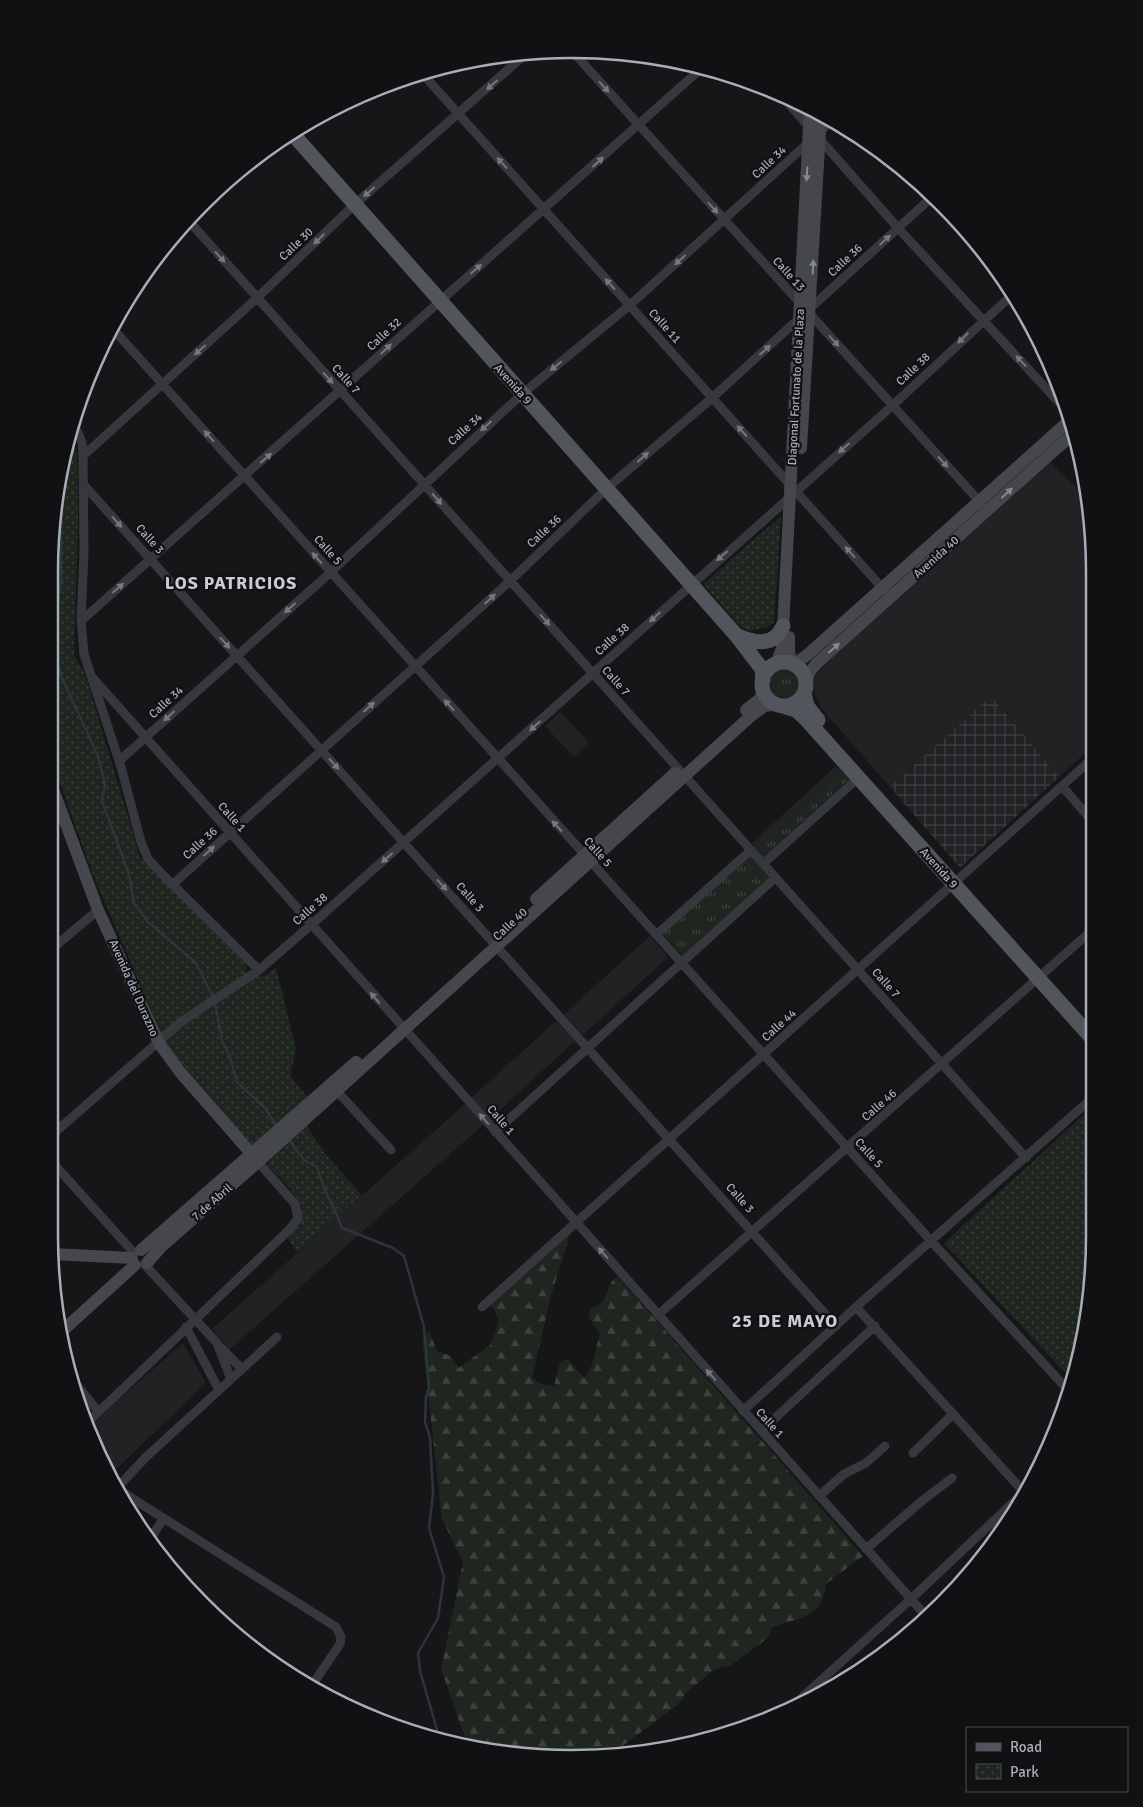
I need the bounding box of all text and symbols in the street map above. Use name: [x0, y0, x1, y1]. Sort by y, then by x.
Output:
one-way arrow: [486, 79, 498, 91]
one-way arrow: [598, 81, 610, 93]
street label: Calle 34: [749, 142, 790, 182]
one-way arrow: [591, 156, 603, 168]
one-way arrow: [496, 157, 508, 169]
one-way arrow: [803, 166, 811, 182]
one-way arrow: [364, 186, 376, 198]
one-way arrow: [707, 201, 719, 213]
street label: Calle 30: [276, 224, 317, 264]
one-way arrow: [313, 233, 325, 245]
one-way arrow: [879, 234, 891, 246]
street label: Calle 36: [825, 241, 866, 280]
one-way arrow: [214, 250, 226, 262]
street label: Calle 13: [769, 254, 808, 295]
one-way arrow: [674, 255, 687, 266]
one-way arrow: [809, 258, 817, 274]
one-way arrow: [469, 263, 481, 275]
one-way arrow: [604, 278, 616, 290]
street label: Calle 11: [645, 306, 684, 347]
street label: Diagonal Fortunato de la Plaza: [785, 308, 808, 466]
street label: Calle 32: [364, 315, 405, 354]
one-way arrow: [958, 332, 970, 344]
one-way arrow: [828, 335, 840, 347]
one-way arrow: [380, 343, 392, 355]
one-way arrow: [195, 344, 207, 356]
one-way arrow: [759, 344, 771, 356]
street label: Calle 38: [893, 349, 934, 389]
one-way arrow: [1015, 356, 1027, 368]
one-way arrow: [550, 360, 563, 371]
street label: Calle 7: [328, 361, 363, 397]
street label: Avenida 9: [490, 361, 535, 408]
one-way arrow: [322, 371, 334, 383]
street label: Calle 34: [445, 410, 486, 449]
one-way arrow: [480, 421, 493, 432]
one-way arrow: [736, 426, 748, 438]
one-way arrow: [203, 431, 215, 443]
one-way arrow: [838, 443, 851, 454]
one-way arrow: [637, 451, 649, 463]
one-way arrow: [259, 452, 272, 463]
one-way arrow: [937, 455, 949, 467]
one-way arrow: [1001, 487, 1013, 499]
one-way arrow: [431, 492, 443, 504]
street label: Calle 36: [524, 512, 565, 551]
one-way arrow: [111, 515, 123, 527]
street label: Calle 3: [132, 521, 167, 557]
street label: Calle 5: [310, 532, 345, 568]
street label: Avenida 40: [910, 533, 962, 582]
one-way arrow: [844, 547, 856, 559]
one-way arrow: [717, 550, 729, 562]
one-way arrow: [311, 552, 323, 564]
district label: LOS PATRICIOS: [165, 572, 297, 594]
one-way arrow: [111, 583, 124, 594]
one-way arrow: [483, 593, 496, 604]
one-way arrow: [285, 602, 297, 614]
one-way arrow: [648, 611, 661, 622]
one-way arrow: [539, 614, 551, 626]
street label: Calle 38: [592, 620, 633, 659]
one-way arrow: [219, 636, 231, 648]
one-way arrow: [827, 642, 839, 654]
street label: Calle 7: [598, 663, 633, 699]
street label: Calle 34: [146, 683, 187, 722]
one-way arrow: [443, 699, 455, 711]
one-way arrow: [362, 702, 375, 713]
one-way arrow: [163, 710, 175, 722]
one-way arrow: [529, 720, 541, 732]
one-way arrow: [328, 757, 340, 769]
street label: Calle 1: [214, 799, 249, 835]
one-way arrow: [552, 819, 563, 832]
street label: Calle 36: [180, 824, 221, 863]
street label: Calle 5: [580, 834, 615, 870]
street label: Avenida 9: [916, 845, 961, 892]
one-way arrow: [203, 846, 216, 857]
one-way arrow: [381, 852, 394, 863]
one-way arrow: [436, 878, 448, 890]
street label: Calle 3: [452, 879, 487, 915]
street label: Calle 38: [290, 890, 331, 929]
street label: Calle 40: [490, 905, 531, 944]
street label: Avenida del Durazno: [105, 937, 162, 1039]
street label: Calle 7: [868, 965, 903, 1001]
one-way arrow: [370, 991, 381, 1004]
street label: Calle 44: [759, 1006, 800, 1045]
street label: Calle 46: [859, 1086, 900, 1125]
street label: Calle 1: [483, 1102, 518, 1139]
one-way arrow: [478, 1113, 490, 1125]
street label: Calle 5: [851, 1135, 886, 1171]
street label: 7 de Abril: [189, 1180, 236, 1224]
street label: Calle 3: [722, 1180, 757, 1216]
one-way arrow: [597, 1248, 609, 1260]
district label: 25 DE MAYO: [732, 1310, 838, 1332]
one-way arrow: [706, 1369, 717, 1381]
street label: Calle 1: [752, 1405, 787, 1441]
legend: [966, 1727, 1128, 1792]
text: Road: [1010, 1738, 1042, 1756]
text: Park: [1010, 1763, 1039, 1781]

